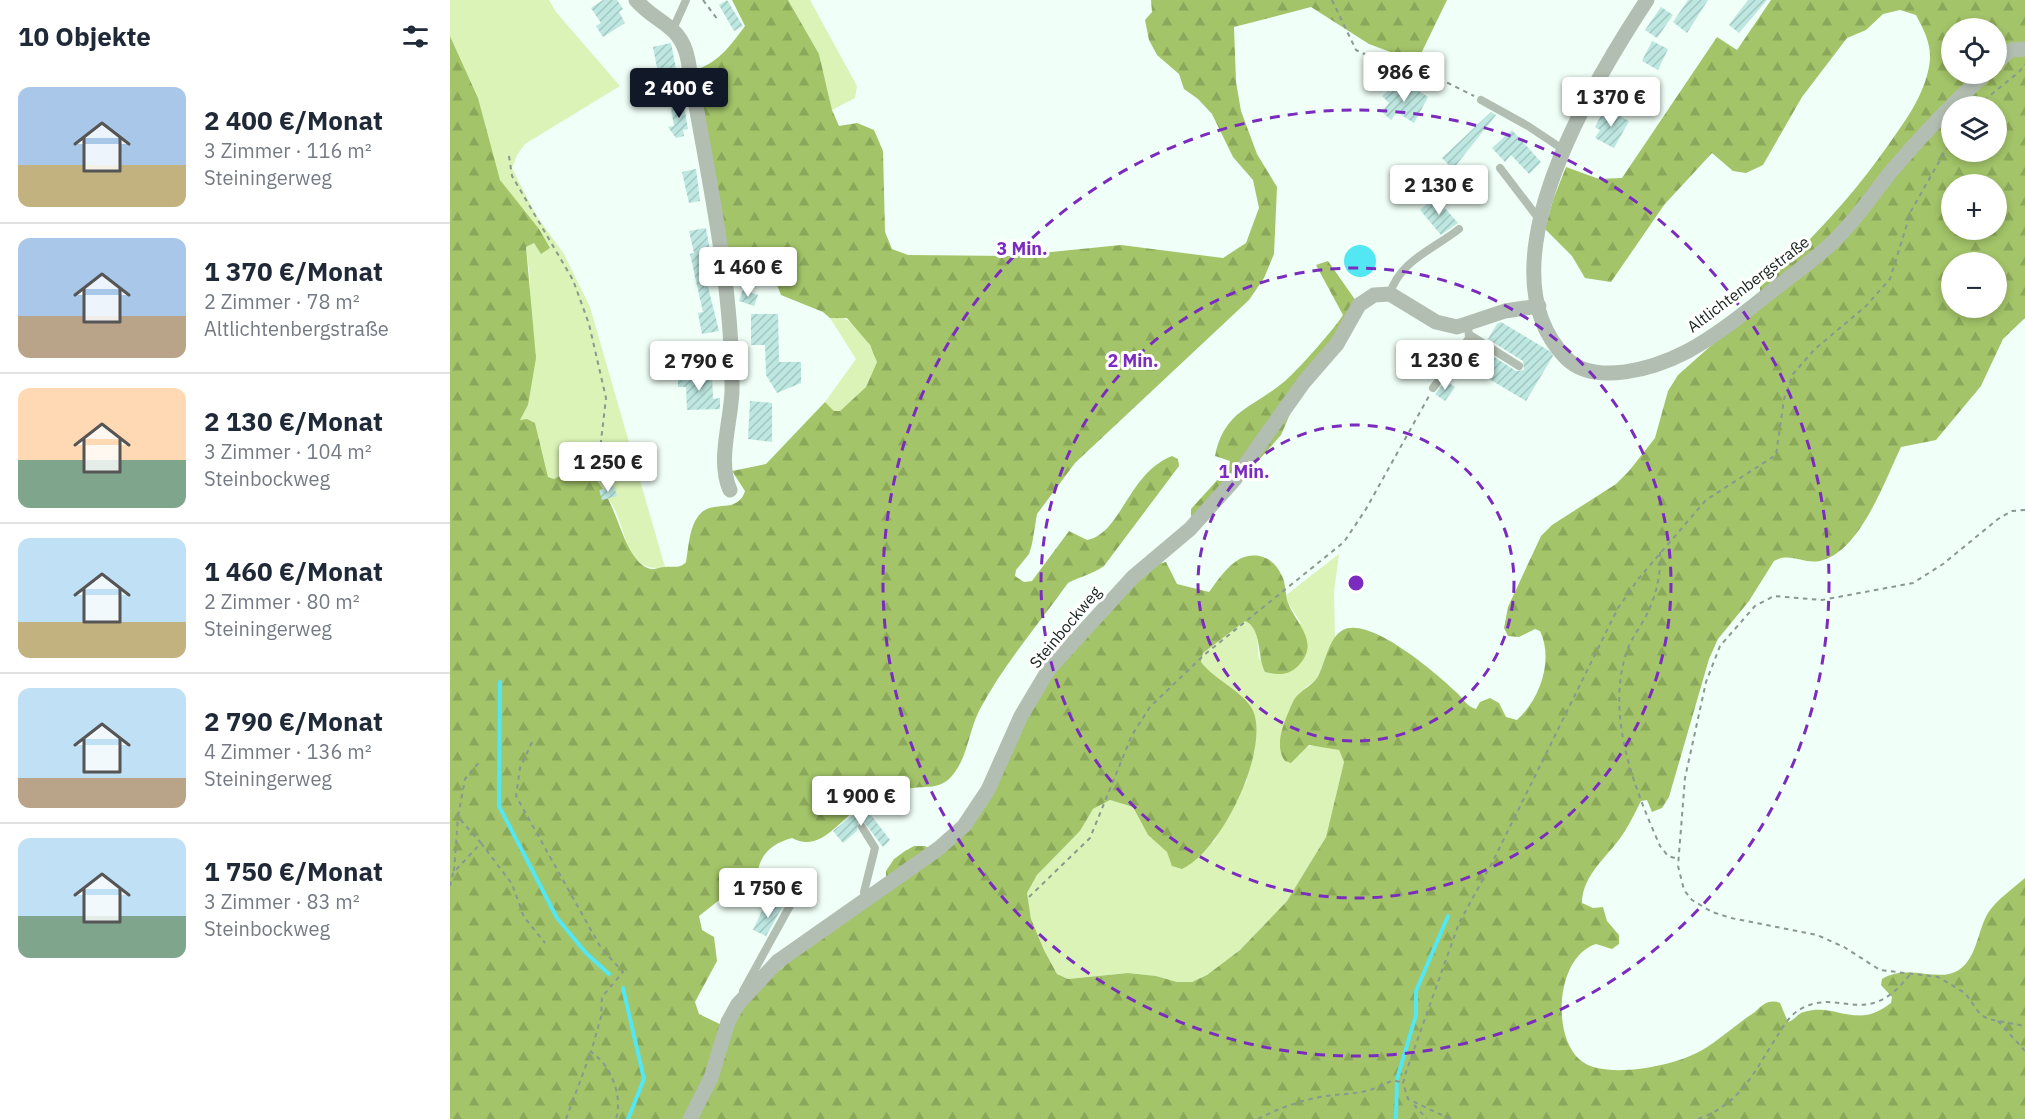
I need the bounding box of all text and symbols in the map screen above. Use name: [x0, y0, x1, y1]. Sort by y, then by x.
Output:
map controls: [1941, 18, 2007, 318]
button: locate: [1941, 18, 2007, 84]
text: 10 Objekte: [18, 19, 151, 53]
icon: filters: [399, 20, 432, 53]
pin: 986 €: [1362, 52, 1446, 103]
text: 986 €: [1377, 58, 1431, 85]
pin: 2 400 €: [624, 68, 734, 119]
text: 2 400 €: [644, 74, 714, 101]
pin: 1 370 €: [1556, 77, 1666, 128]
text: 1 370 €: [1576, 83, 1646, 110]
button: layers: [1941, 96, 2007, 162]
text: 2 400 €/Monat: [204, 103, 383, 137]
icon: home: [66, 111, 138, 183]
text: 3 Zimmer · 116 m²: [204, 137, 372, 164]
text: Steiningerweg: [204, 164, 332, 191]
pin: 2 130 €: [1384, 165, 1494, 216]
text: 2 130 €: [1404, 171, 1474, 198]
button: +: [1941, 174, 2007, 240]
street label: Altlichtenbergstraße: [1683, 231, 1813, 336]
text: 3 Min.: [996, 237, 1048, 260]
pin: 1 460 €: [693, 247, 803, 298]
button: −: [1941, 252, 2007, 318]
text: 1 460 €: [713, 253, 783, 280]
text: 1 370 €/Monat: [204, 254, 383, 288]
icon: home: [66, 262, 138, 334]
text: 2 Zimmer · 78 m²: [204, 288, 360, 315]
text: Altlichtenbergstraße: [204, 315, 389, 342]
pin: 1 230 €: [1390, 340, 1500, 391]
pin: 2 790 €: [644, 341, 754, 392]
text: 1 230 €: [1410, 346, 1480, 373]
text: 2 790 €: [664, 347, 734, 374]
text: 2 Min.: [1107, 349, 1159, 372]
text: 2 130 €/Monat: [204, 404, 383, 438]
icon: home: [66, 412, 138, 484]
text: 3 Zimmer · 104 m²: [204, 438, 372, 465]
pin: 1 250 €: [553, 442, 663, 493]
text: 1 250 €: [573, 448, 643, 475]
text: 1 Min.: [1218, 460, 1270, 483]
text: Steinbockweg: [204, 465, 330, 492]
text: 1 460 €/Monat: [204, 554, 383, 588]
icon: home: [66, 562, 138, 634]
centre of rings: [1346, 573, 1366, 593]
street label: Steinbockweg: [1025, 582, 1105, 672]
text: 2 Zimmer · 80 m²: [204, 588, 360, 615]
text: Steiningerweg: [204, 615, 332, 642]
text: 2 790 €/Monat: [204, 704, 383, 738]
icon: home: [66, 712, 138, 784]
text: 4 Zimmer · 136 m²: [204, 738, 372, 765]
text: Steiningerweg: [204, 765, 332, 792]
pin: 1 900 €: [806, 776, 916, 827]
text: 1 900 €: [826, 782, 896, 809]
text: 1 750 €/Monat: [204, 854, 383, 888]
icon: home: [66, 862, 138, 934]
pin: 1 750 €: [713, 868, 823, 919]
text: 1 750 €: [733, 874, 803, 901]
text: 3 Zimmer · 83 m²: [204, 888, 360, 915]
text: Steinbockweg: [204, 915, 330, 942]

